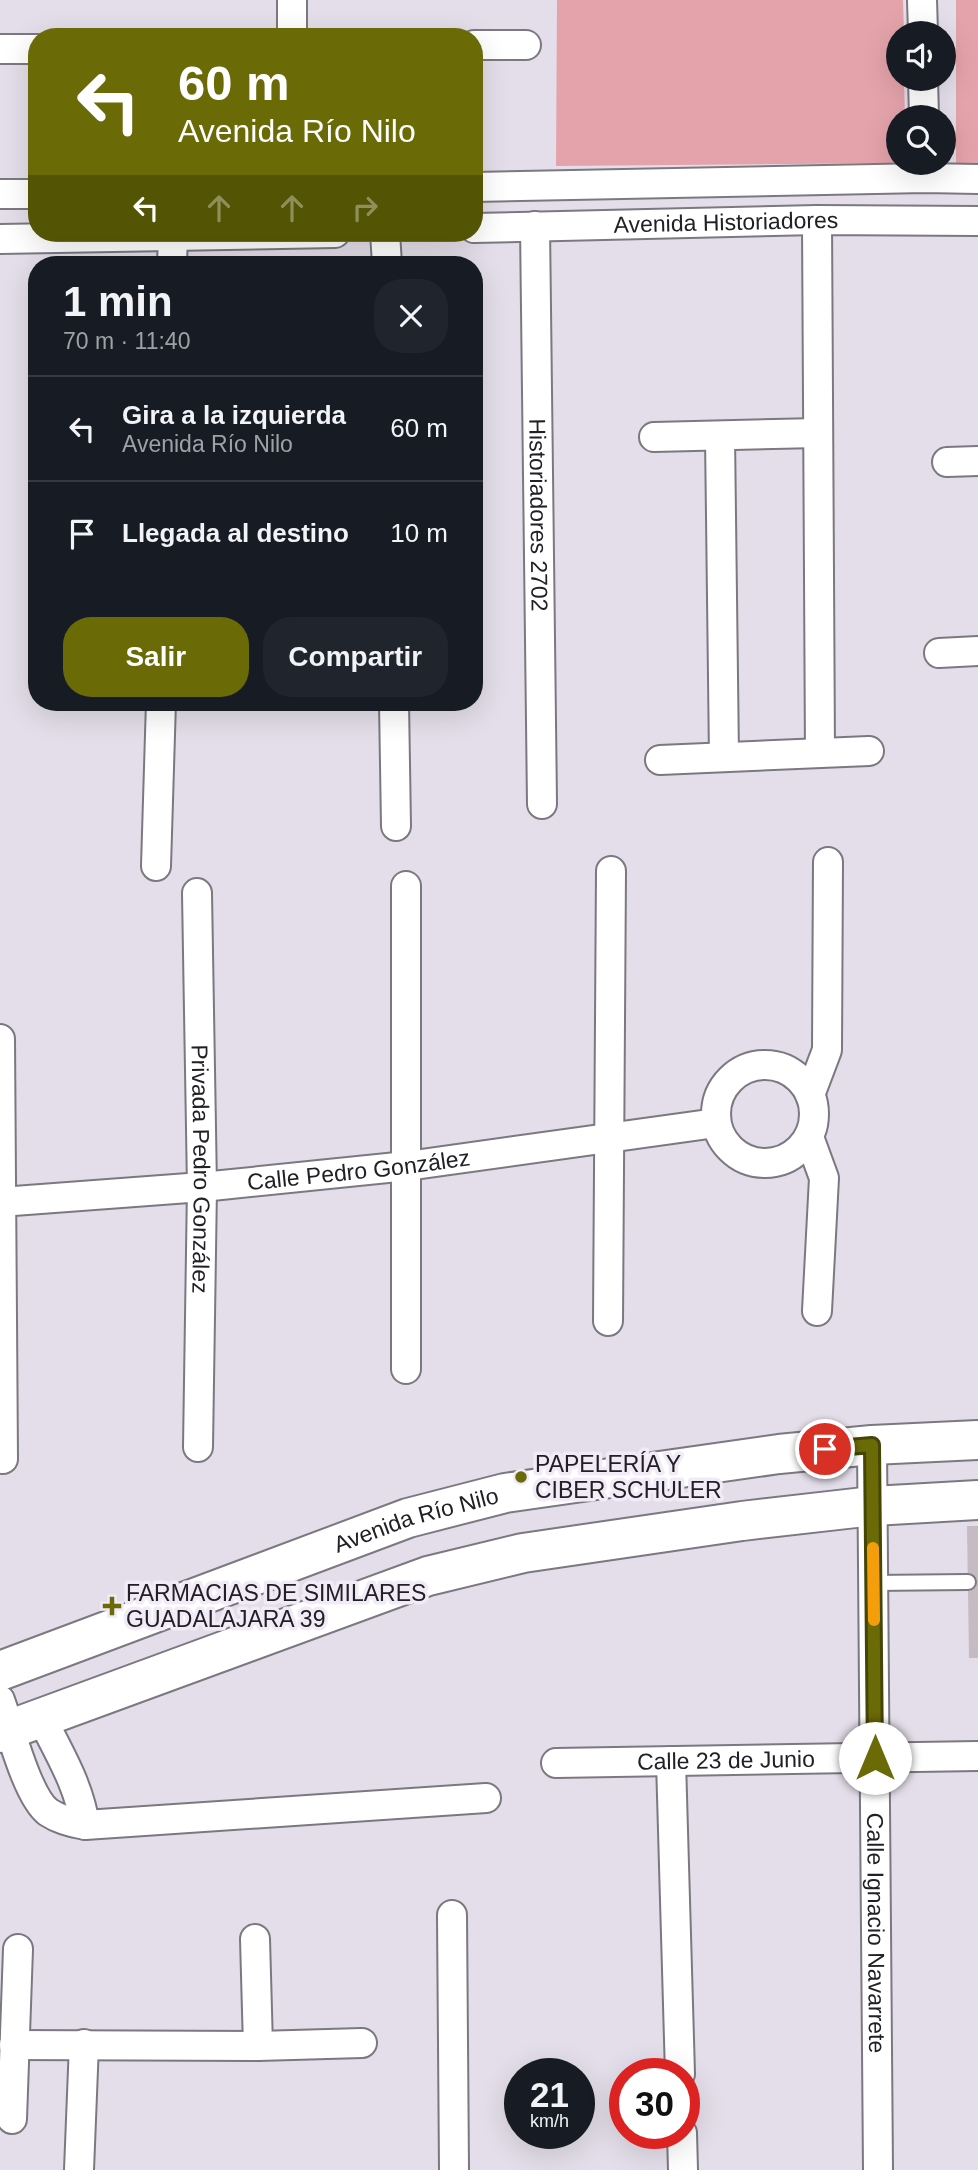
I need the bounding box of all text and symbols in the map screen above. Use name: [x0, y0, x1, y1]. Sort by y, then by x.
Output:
map controls: [886, 21, 956, 175]
button: sound: [886, 21, 956, 91]
icon: left: [63, 56, 154, 147]
text: 60 m: [178, 56, 290, 110]
button: search: [886, 105, 956, 175]
text: Avenida Río Nilo: [178, 113, 416, 149]
icon: left: [127, 189, 165, 227]
icon: ahead: [200, 189, 238, 227]
icon: ahead: [273, 189, 311, 227]
icon: right: [346, 189, 384, 227]
street label: Avenida Historiadores: [613, 207, 838, 238]
text: 1 min: [63, 278, 173, 325]
button: close: [374, 279, 448, 353]
text: 70 m · 11:40: [63, 328, 190, 354]
text: Gira a la izquierda: [122, 400, 346, 430]
icon: left: [63, 410, 101, 448]
text: 60 m: [390, 413, 448, 443]
street label: Historiadores 2702: [524, 418, 553, 612]
text: Avenida Río Nilo: [122, 431, 293, 457]
icon: arrive: [63, 515, 101, 553]
text: Llegada al destino: [122, 518, 349, 548]
text: 10 m: [390, 518, 448, 548]
button: Salir: [63, 617, 249, 697]
button: Compartir: [263, 617, 448, 697]
street label: Privada Pedro González: [187, 1044, 215, 1294]
street label: Calle Pedro González: [246, 1144, 471, 1195]
pin: [795, 1419, 855, 1479]
icon: arrive: [806, 1430, 844, 1468]
place label: PAPELERÍA Y CIBER SCHULER: [535, 1451, 722, 1503]
marker: PAPELERÍA Y CIBER SCHULER: [513, 1469, 529, 1485]
street label: Avenida Río Nilo: [330, 1482, 501, 1558]
place label: FARMACIAS DE SIMILARES GUADALAJARA 39: [126, 1580, 426, 1632]
marker: FARMACIAS DE SIMILARES GUADALAJARA 39: [104, 1598, 120, 1614]
position arrow: [838, 1721, 912, 1795]
street label: Calle 23 de Junio: [637, 1746, 815, 1775]
street label: Calle Ignacio Navarrete: [862, 1813, 890, 2053]
speed limit sign: 30: [609, 2058, 700, 2149]
text: 21: [530, 2075, 569, 2114]
text: km/h: [530, 2111, 569, 2131]

